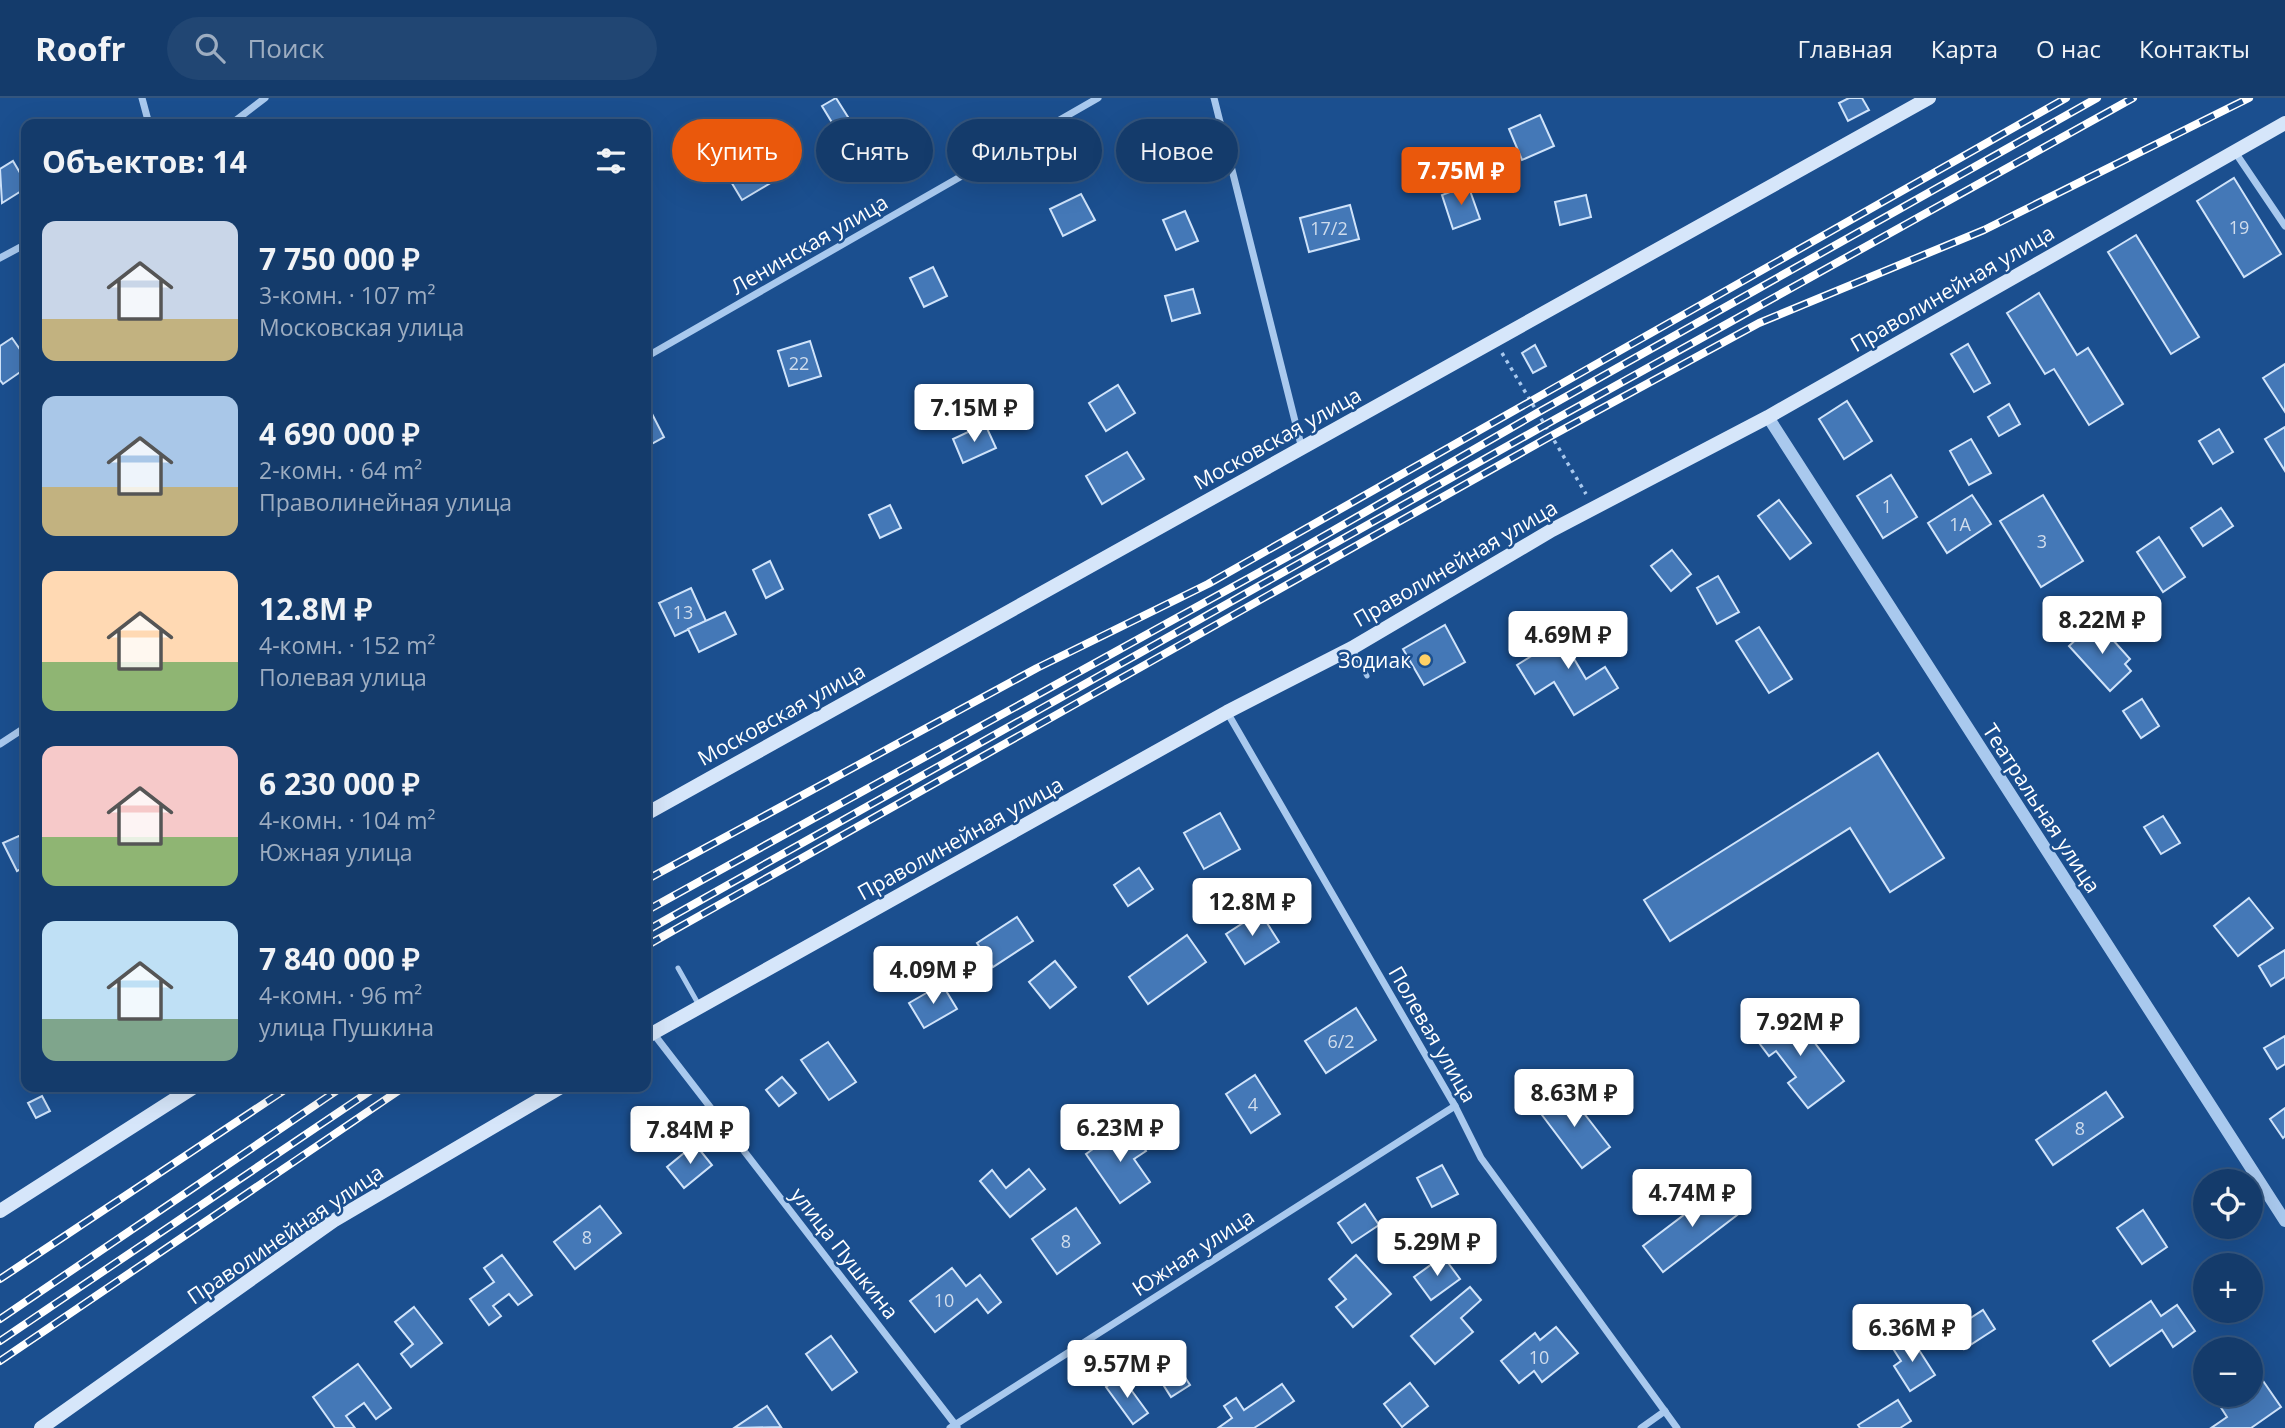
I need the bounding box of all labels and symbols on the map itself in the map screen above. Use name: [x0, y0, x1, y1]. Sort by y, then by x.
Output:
pin: 7.75M ₽: [1396, 148, 1526, 207]
street label: Ленинская улица: [725, 188, 893, 300]
house number: 19: [2229, 215, 2249, 239]
house number: 17/2: [1310, 216, 1348, 240]
street label: Праволинейная улица: [1845, 218, 2059, 358]
house number: 22: [789, 351, 809, 375]
street label: Московская улица: [1188, 380, 1366, 496]
pin: 7.15M ₽: [909, 384, 1039, 444]
street label: Праволинейная улица: [1348, 493, 1562, 633]
house number: 1: [1882, 494, 1892, 518]
house number: 1А: [1949, 512, 1971, 536]
house number: 3: [2037, 529, 2047, 553]
pin: 8.22M ₽: [2037, 596, 2167, 656]
house number: 13: [673, 600, 693, 624]
pin: 4.69M ₽: [1503, 612, 1633, 671]
place label: Зодиак: [1338, 646, 1411, 674]
marker: Зодиак: [1417, 652, 1433, 668]
street label: Московская улица: [692, 656, 870, 772]
street label: Театральная улица: [1977, 718, 2107, 898]
street label: Праволинейная улица: [852, 770, 1068, 906]
pin: 12.8M ₽: [1187, 878, 1317, 938]
pin: 4.09M ₽: [868, 946, 998, 1006]
street label: Полевая улица: [1383, 961, 1483, 1107]
pin: 7.92M ₽: [1735, 998, 1865, 1058]
house number: 6/2: [1327, 1029, 1355, 1053]
pin: 8.63M ₽: [1509, 1070, 1639, 1129]
house number: 4: [1248, 1092, 1258, 1116]
pin: 6.23M ₽: [1055, 1104, 1185, 1164]
pin: 7.84M ₽: [625, 1107, 755, 1166]
house number: 8: [2075, 1116, 2085, 1140]
street label: Праволинейная улица: [181, 1158, 389, 1310]
pin: 4.74M ₽: [1627, 1170, 1757, 1229]
street label: улица Пушкина: [785, 1181, 905, 1325]
street label: Южная улица: [1127, 1202, 1259, 1302]
pin: 5.29M ₽: [1372, 1218, 1502, 1278]
house number: 8: [582, 1225, 592, 1249]
house number: 8: [1061, 1229, 1071, 1253]
house number: 10: [934, 1288, 954, 1312]
pin: 6.36M ₽: [1847, 1304, 1977, 1364]
pin: 9.57M ₽: [1062, 1340, 1192, 1400]
house number: 10: [1529, 1345, 1549, 1369]

